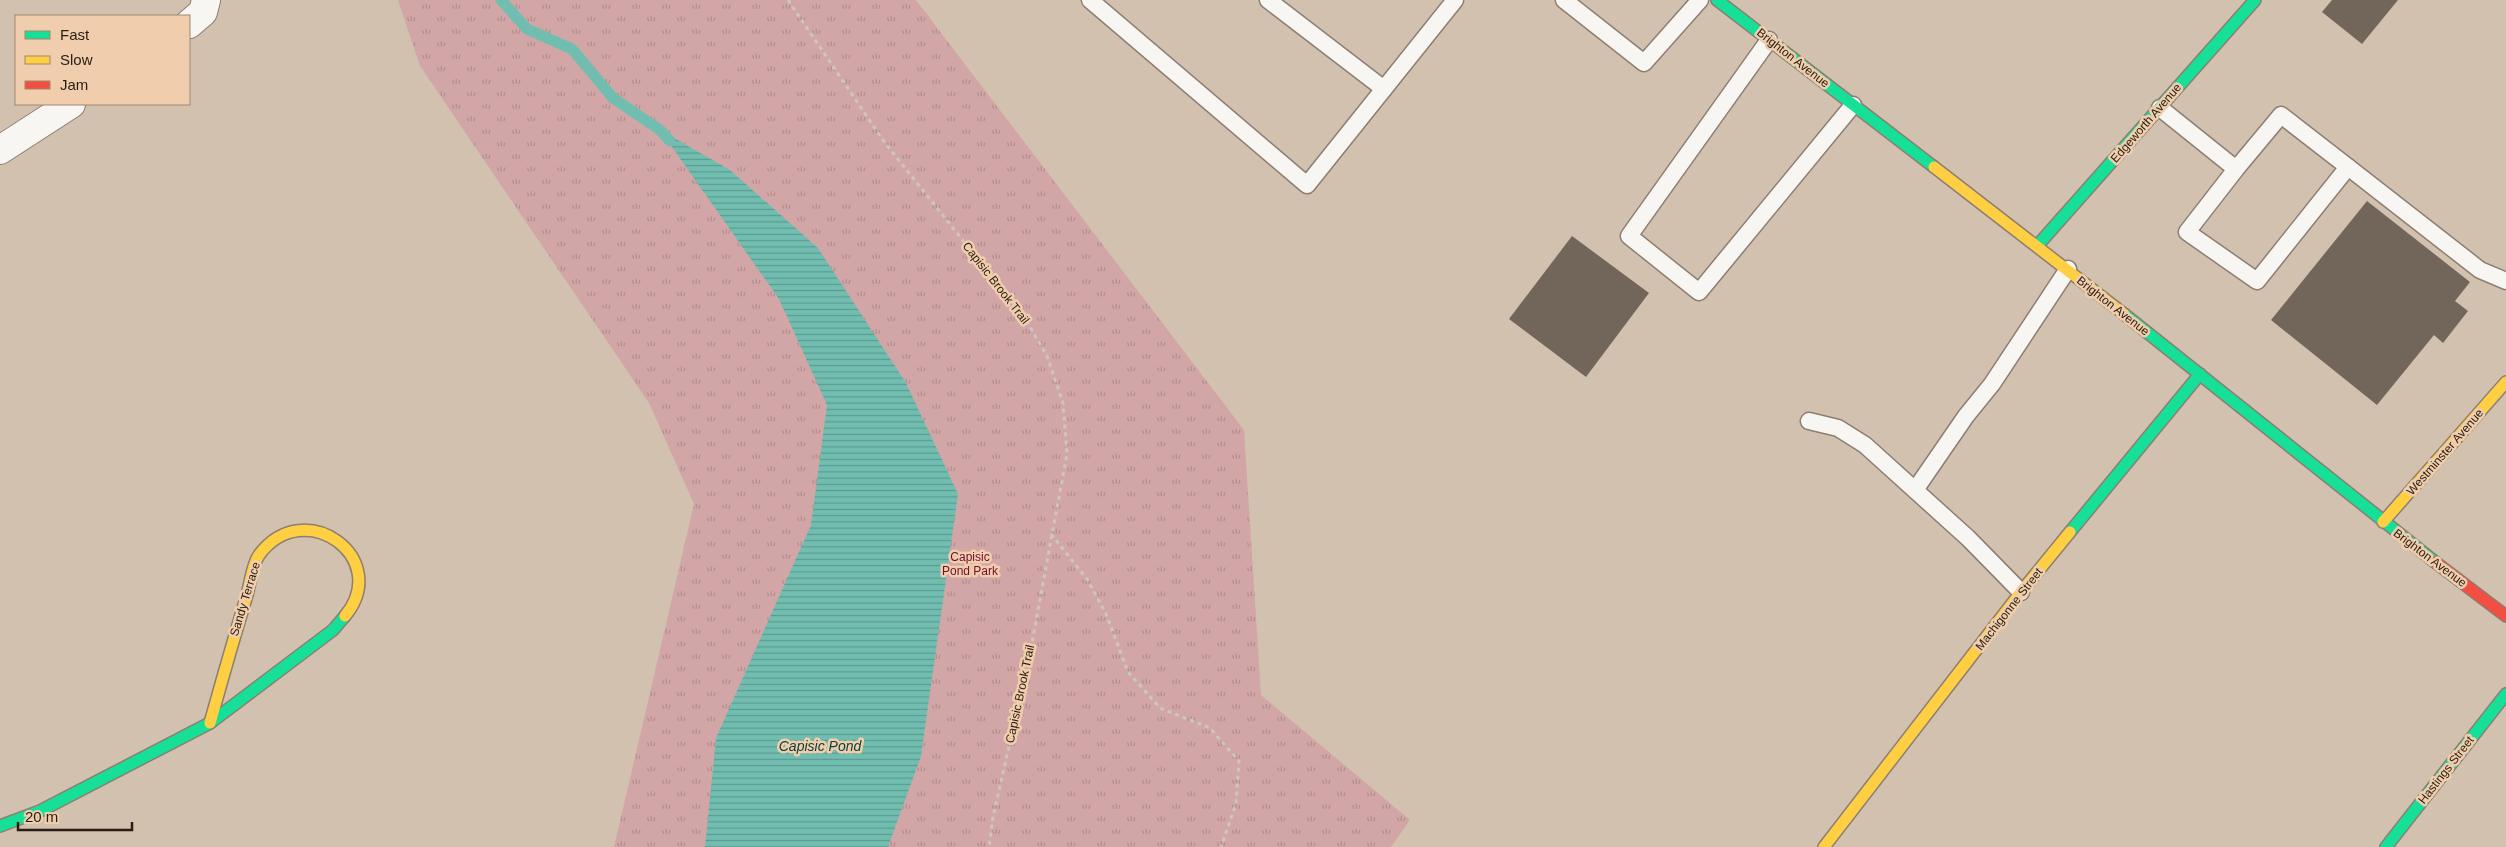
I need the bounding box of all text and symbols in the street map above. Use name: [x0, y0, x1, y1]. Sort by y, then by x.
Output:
legend: [15, 15, 190, 105]
street label: Brighton Avenue: [1754, 25, 1832, 91]
text: Fast: [60, 26, 90, 43]
text: Slow: [60, 51, 93, 68]
text: Jam: [60, 76, 88, 93]
street label: Edgeworth Avenue: [2108, 80, 2184, 166]
street label: Capisic Brook Trail: [960, 239, 1032, 327]
street label: Brighton Avenue: [2074, 273, 2152, 339]
street label: Westminster Avenue: [2404, 406, 2486, 498]
street label: Brighton Avenue: [2391, 526, 2470, 590]
park label: Capisic Pond Park: [942, 550, 999, 578]
street label: Sandy Terrace: [227, 560, 263, 638]
street label: Machigonne Street: [1972, 564, 2046, 653]
street label: Capisic Brook Trail: [1003, 644, 1037, 744]
street label: Hastings Street: [2415, 733, 2477, 807]
water label: Capisic Pond: [779, 738, 862, 754]
scale bar: [18, 800, 131, 832]
text: 20 m: [25, 808, 58, 825]

